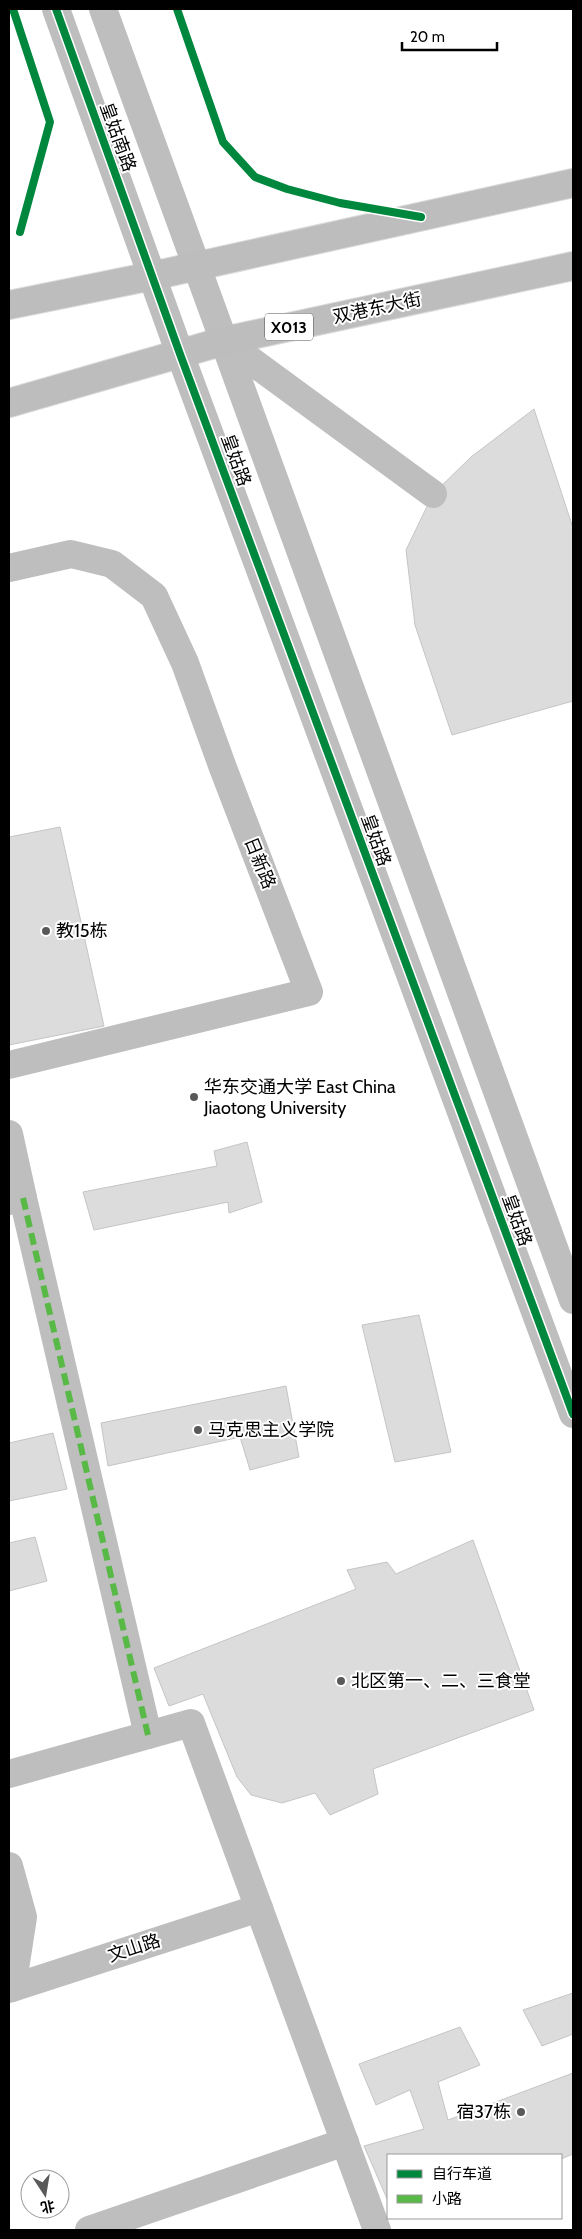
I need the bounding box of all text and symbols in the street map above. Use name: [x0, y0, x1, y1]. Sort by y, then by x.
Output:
scale bar: [402, 20, 497, 52]
text: 20 m: [410, 28, 445, 46]
street label: 皇姑南路: [95, 99, 141, 175]
street label: 双港东大街: [331, 288, 423, 328]
road number: X013: [265, 314, 313, 341]
street label: 皇姑路: [216, 431, 256, 489]
street label: 皇姑路: [356, 811, 396, 869]
street label: 日新路: [240, 834, 280, 892]
place label: 教15栋: [56, 920, 108, 942]
marker: 教15栋: [40, 925, 52, 937]
place label: 华东交通大学 East China Jiaotong University: [203, 1076, 396, 1119]
marker: 华东交通大学 East China Jiaotong University: [188, 1091, 200, 1103]
street label: 皇姑路: [497, 1191, 537, 1249]
place label: 马克思主义学院: [208, 1419, 334, 1441]
marker: 马克思主义学院: [192, 1424, 204, 1436]
place label: 北区第一、二、三食堂: [351, 1670, 531, 1692]
marker: 北区第一、二、三食堂: [335, 1675, 347, 1687]
street label: 文山路: [105, 1929, 163, 1967]
place label: 宿37栋: [456, 2101, 511, 2123]
marker: 宿37栋: [515, 2106, 527, 2118]
legend: [387, 2154, 562, 2219]
text: 自行车道: [432, 2165, 492, 2183]
north arrow: [20, 2169, 70, 2219]
text: 小路: [432, 2190, 462, 2208]
text: 北: [39, 2196, 56, 2217]

